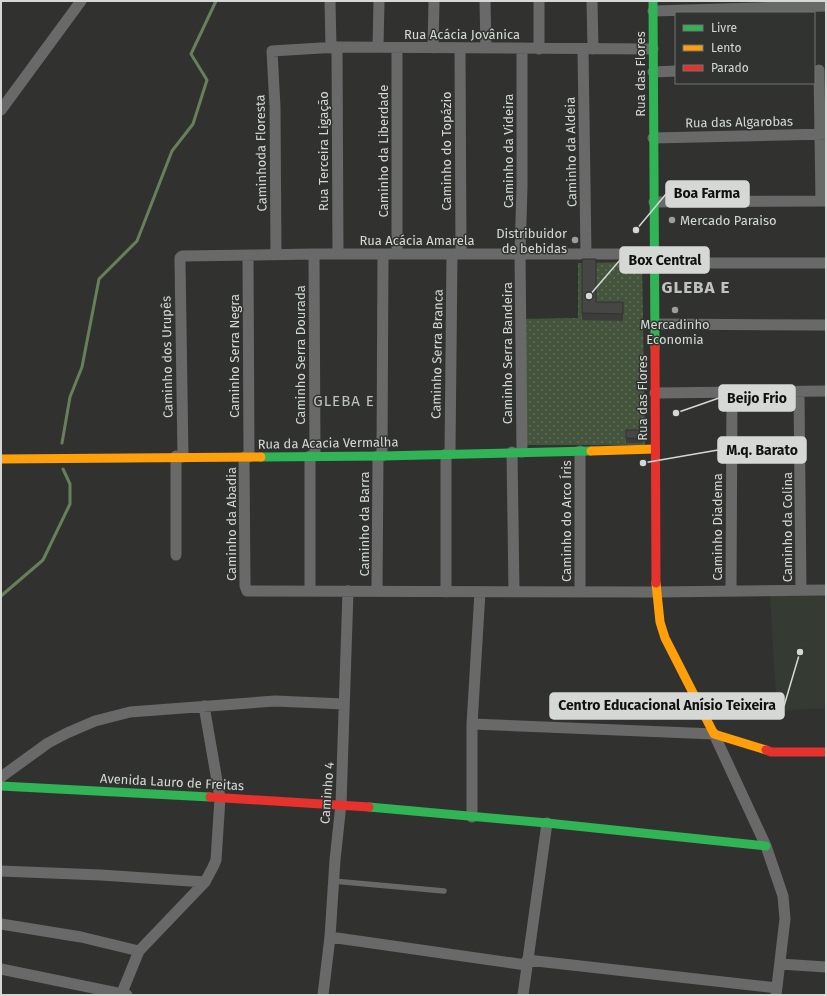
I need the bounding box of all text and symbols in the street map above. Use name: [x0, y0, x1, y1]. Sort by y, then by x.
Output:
legend: [675, 12, 815, 84]
text: Livre: [711, 21, 737, 35]
street label: Rua Acácia Jovânica: [404, 27, 520, 42]
street label: Rua das Flores: [633, 31, 648, 117]
text: Lento: [711, 41, 741, 55]
text: Parado: [711, 61, 749, 75]
street label: Caminho da Liberdade: [376, 85, 391, 217]
street label: Rua Terceira Ligação: [316, 91, 331, 211]
street label: Caminho do Topázio: [439, 91, 454, 211]
street label: Caminhoda Floresta: [252, 94, 270, 212]
street label: Caminho da Videira: [501, 94, 516, 208]
street label: Caminho da Aldeia: [563, 97, 579, 207]
street label: Rua das Algarobas: [685, 114, 793, 130]
callout: Boa Farma: [666, 181, 749, 207]
text: Boa Farma: [674, 185, 741, 202]
place label: Mercado Paraiso: [680, 213, 777, 228]
marker: Mercado Paraiso: [667, 215, 677, 225]
place label: Distribuidor de bebidas: [496, 226, 567, 256]
street label: Rua Acácia Amarela: [359, 233, 475, 248]
marker: Distribuidor de bebidas: [570, 235, 580, 245]
callout: Box Central: [620, 247, 709, 273]
text: Box Central: [629, 252, 702, 269]
district label: GLEBA E: [661, 277, 731, 298]
street label: Caminho Serra Bandeira: [500, 282, 515, 424]
street label: Caminho Serra Dourada: [293, 285, 308, 425]
street label: Caminho Serra Branca: [428, 289, 446, 419]
street label: Caminho Serra Negra: [227, 294, 242, 418]
street label: Caminho dos Urupês: [158, 296, 176, 418]
marker: Mercadinho Economia: [670, 305, 680, 315]
place label: Mercadinho Economia: [640, 317, 710, 347]
street label: Rua das Flores: [635, 355, 650, 441]
callout: Beijo Frio: [719, 385, 795, 411]
text: Beijo Frio: [727, 390, 787, 407]
district label: GLEBA E: [313, 392, 375, 410]
street label: Rua da Acacia Vermalha: [257, 434, 399, 452]
callout: M.q. Barato: [718, 437, 806, 463]
text: M.q. Barato: [726, 442, 798, 459]
street label: Caminho do Arco Íris: [559, 460, 574, 582]
street label: Caminho da Abadia: [224, 467, 239, 581]
street label: Caminho da Barra: [357, 471, 372, 577]
street label: Caminho da Colina: [780, 472, 795, 582]
street label: Caminho Diadema: [710, 473, 725, 581]
callout: Centro Educacional Anísio Teixeira: [550, 693, 784, 719]
text: Centro Educacional Anísio Teixeira: [558, 697, 776, 714]
street label: Caminho 4: [317, 761, 337, 825]
street label: Avenida Lauro de Freitas: [100, 771, 244, 793]

